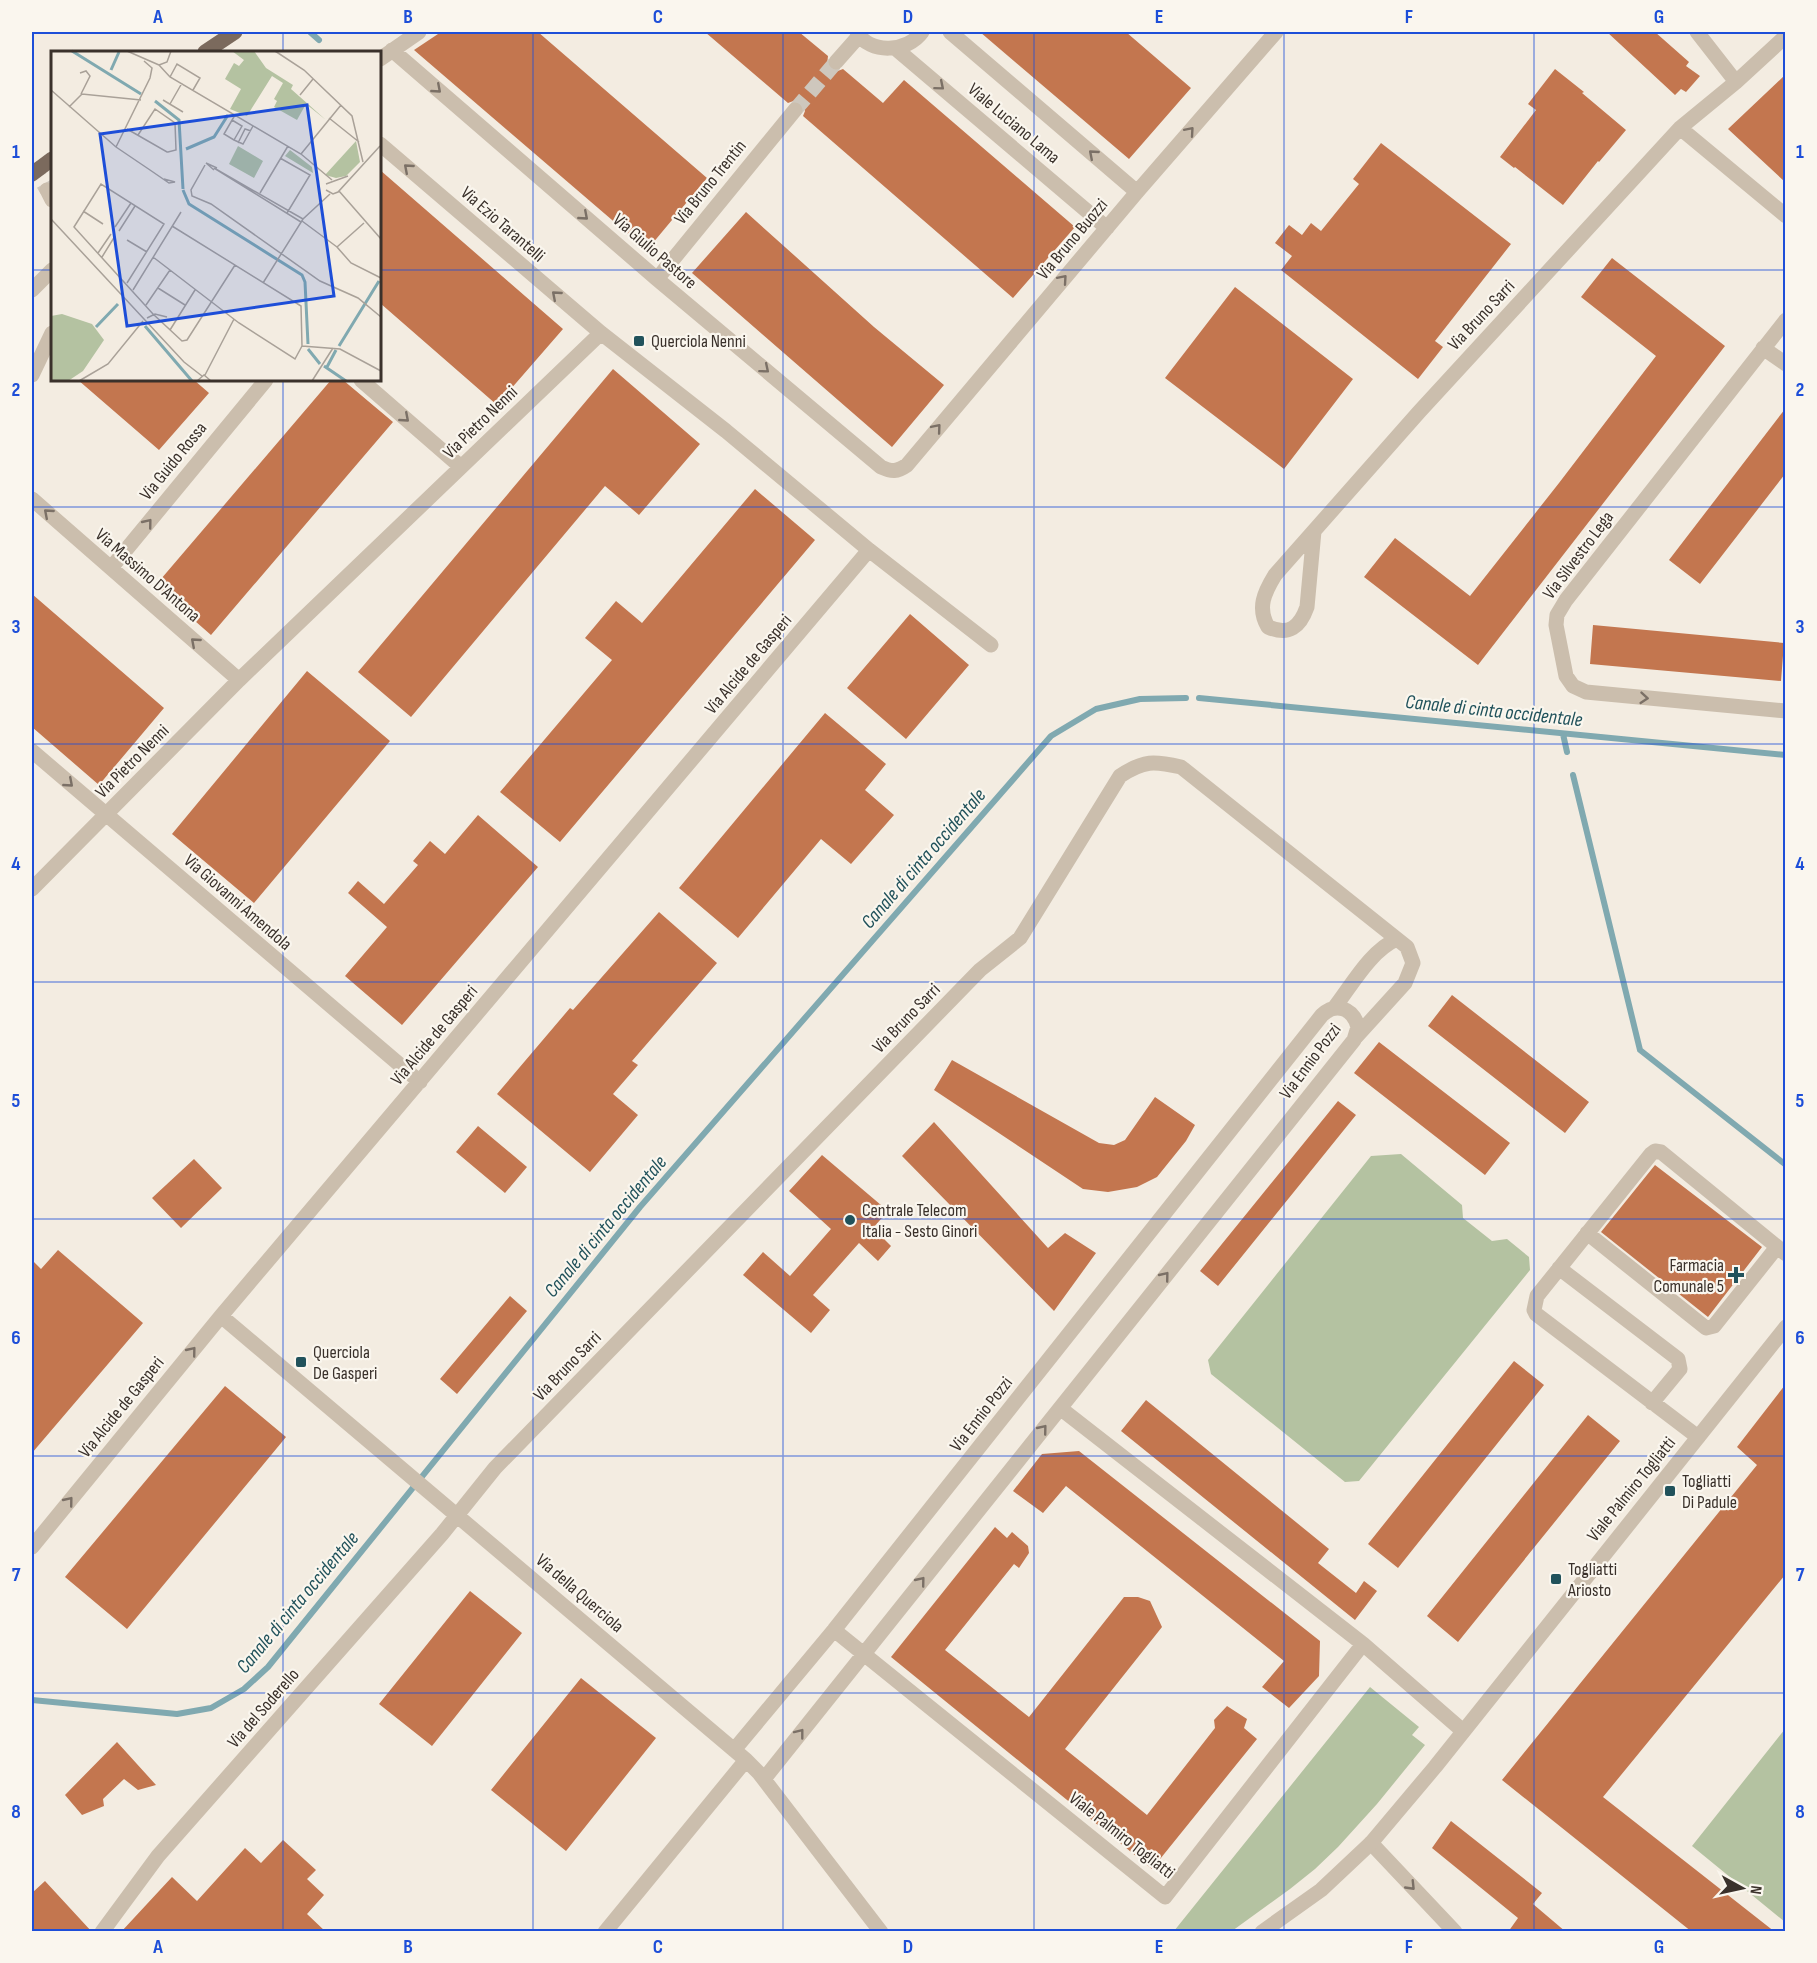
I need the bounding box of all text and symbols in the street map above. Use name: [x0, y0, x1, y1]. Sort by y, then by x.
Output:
text: A: [152, 5, 163, 29]
text: B: [403, 5, 413, 29]
text: C: [653, 5, 663, 29]
text: D: [903, 5, 913, 29]
text: E: [1155, 5, 1163, 29]
text: F: [1405, 5, 1413, 29]
text: G: [1654, 5, 1664, 29]
inset map: [51, 51, 381, 381]
one-way arrow: [933, 79, 944, 90]
street label: Viale Luciano Lama: [963, 79, 1064, 168]
one-way arrow: [430, 81, 441, 92]
one-way arrow: [1183, 127, 1194, 138]
street label: Via Bruno Trentin: [670, 136, 751, 229]
text: 1: [12, 140, 20, 164]
text: 1: [1796, 140, 1804, 164]
one-way arrow: [1089, 150, 1099, 161]
one-way arrow: [404, 164, 415, 175]
street label: Via Ezio Tarantelli: [456, 182, 549, 267]
street label: Via Bruno Buozzi: [1032, 195, 1112, 284]
one-way arrow: [577, 209, 588, 220]
street label: Via Giulio Pastore: [608, 209, 701, 293]
one-way arrow: [1056, 275, 1067, 286]
street label: Via Bruno Sarri: [1444, 276, 1519, 355]
one-way arrow: [552, 291, 563, 302]
place label: Querciola Nenni: [651, 331, 746, 352]
marker: Querciola Nenni: [632, 334, 646, 348]
one-way arrow: [758, 362, 769, 373]
text: 2: [12, 378, 20, 402]
text: 2: [1796, 378, 1804, 402]
street label: Via Pietro Nenni: [439, 382, 522, 463]
one-way arrow: [398, 411, 409, 422]
street label: Via Guido Rossa: [136, 418, 211, 504]
one-way arrow: [930, 424, 941, 435]
street label: Via Silvestro Lega: [1539, 507, 1618, 603]
one-way arrow: [44, 509, 55, 520]
one-way arrow: [141, 519, 152, 530]
street label: Via Massimo D'Antona: [91, 524, 204, 627]
street label: Via Alcide de Gasperi: [701, 610, 796, 718]
text: 3: [12, 615, 21, 639]
text: 3: [1796, 615, 1805, 639]
one-way arrow: [191, 638, 202, 649]
water label: Canale di cinta occidentale: [1404, 690, 1584, 732]
one-way arrow: [1639, 691, 1648, 704]
street label: Via Pietro Nenni: [91, 720, 173, 802]
one-way arrow: [62, 776, 73, 787]
water label: Canale di cinta occidentale: [856, 784, 991, 934]
street label: Via Giovanni Amendola: [179, 850, 296, 955]
text: 4: [11, 852, 21, 876]
text: 4: [1795, 852, 1805, 876]
street label: Via Bruno Sarri: [868, 979, 945, 1057]
street label: Via Alcide de Gasperi: [387, 981, 482, 1089]
street label: Via Ennio Pozzi: [1275, 1019, 1346, 1103]
text: 5: [12, 1089, 21, 1113]
text: 5: [1796, 1089, 1805, 1113]
water label: Canale di cinta occidentale: [539, 1151, 672, 1302]
place label: Centrale Telecom Italia - Sesto Ginori: [862, 1200, 977, 1242]
marker: Centrale Telecom Italia - Sesto Ginori: [843, 1213, 857, 1227]
place label: Farmacia Comunale 5: [1654, 1255, 1724, 1297]
marker: Farmacia Comunale 5: [1729, 1268, 1743, 1282]
one-way arrow: [1158, 1272, 1169, 1283]
text: 6: [11, 1326, 21, 1350]
text: 6: [1795, 1326, 1805, 1350]
street label: Via Bruno Sarri: [529, 1327, 606, 1405]
place label: Querciola De Gasperi: [313, 1342, 377, 1384]
one-way arrow: [185, 1347, 196, 1358]
street label: Via Alcide de Gasperi: [74, 1353, 168, 1462]
marker: Querciola De Gasperi: [294, 1355, 308, 1369]
street label: Via Ennio Pozzi: [946, 1373, 1017, 1456]
one-way arrow: [1036, 1424, 1047, 1435]
street label: Viale Palmiro Togliatti: [1583, 1433, 1680, 1546]
place label: Togliatti Di Padule: [1682, 1471, 1737, 1513]
marker: Togliatti Di Padule: [1663, 1484, 1677, 1498]
one-way arrow: [61, 1497, 72, 1508]
water label: Canale di cinta occidentale: [231, 1527, 364, 1678]
street label: Via della Querciola: [532, 1550, 628, 1637]
place label: Togliatti Ariosto: [1567, 1559, 1617, 1601]
text: 7: [12, 1563, 21, 1587]
text: 7: [1796, 1563, 1805, 1587]
marker: Togliatti Ariosto: [1549, 1572, 1563, 1586]
one-way arrow: [914, 1577, 925, 1588]
street label: Via del Soderello: [223, 1664, 304, 1752]
one-way arrow: [793, 1729, 804, 1740]
street label: Viale Palmiro Togliatti: [1065, 1788, 1179, 1883]
text: 8: [11, 1800, 21, 1824]
text: 8: [1795, 1800, 1805, 1824]
north arrow: [1712, 1858, 1772, 1918]
one-way arrow: [1403, 1878, 1414, 1889]
text: N: [1745, 1884, 1765, 1895]
text: A: [152, 1935, 163, 1959]
text: B: [403, 1935, 413, 1959]
text: C: [653, 1935, 663, 1959]
text: D: [903, 1935, 913, 1959]
text: E: [1155, 1935, 1163, 1959]
text: F: [1405, 1935, 1413, 1959]
text: G: [1654, 1935, 1664, 1959]

